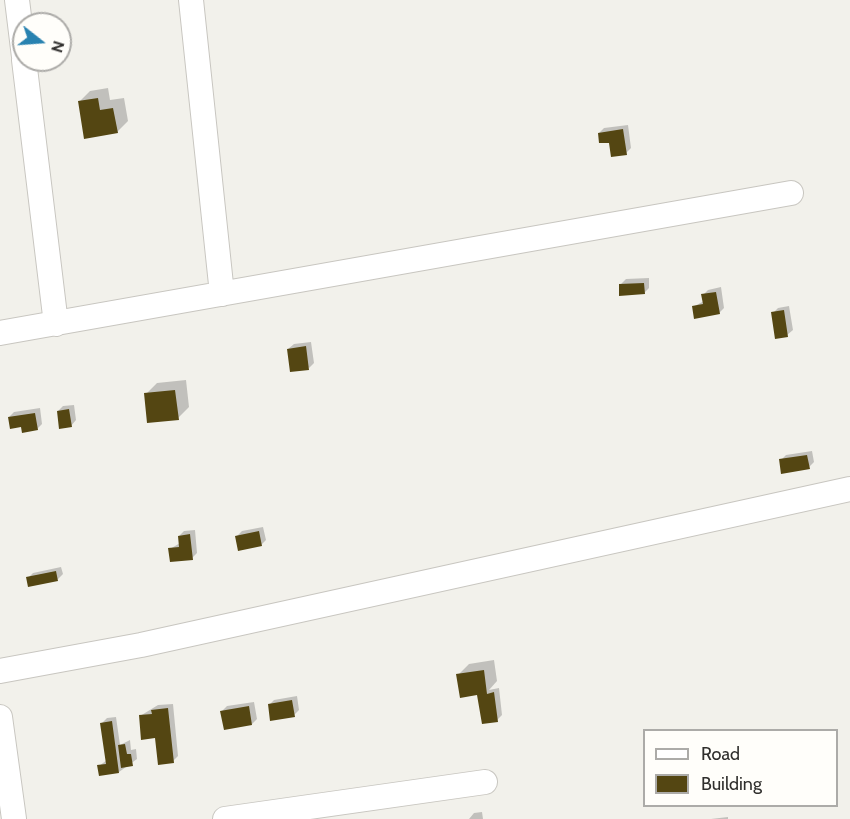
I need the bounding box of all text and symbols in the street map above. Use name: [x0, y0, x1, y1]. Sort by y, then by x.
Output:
north arrow: [12, 12, 72, 72]
text: N: [47, 39, 69, 55]
legend: [643, 729, 838, 807]
text: Road: [701, 743, 740, 765]
text: Building: [701, 773, 762, 795]

